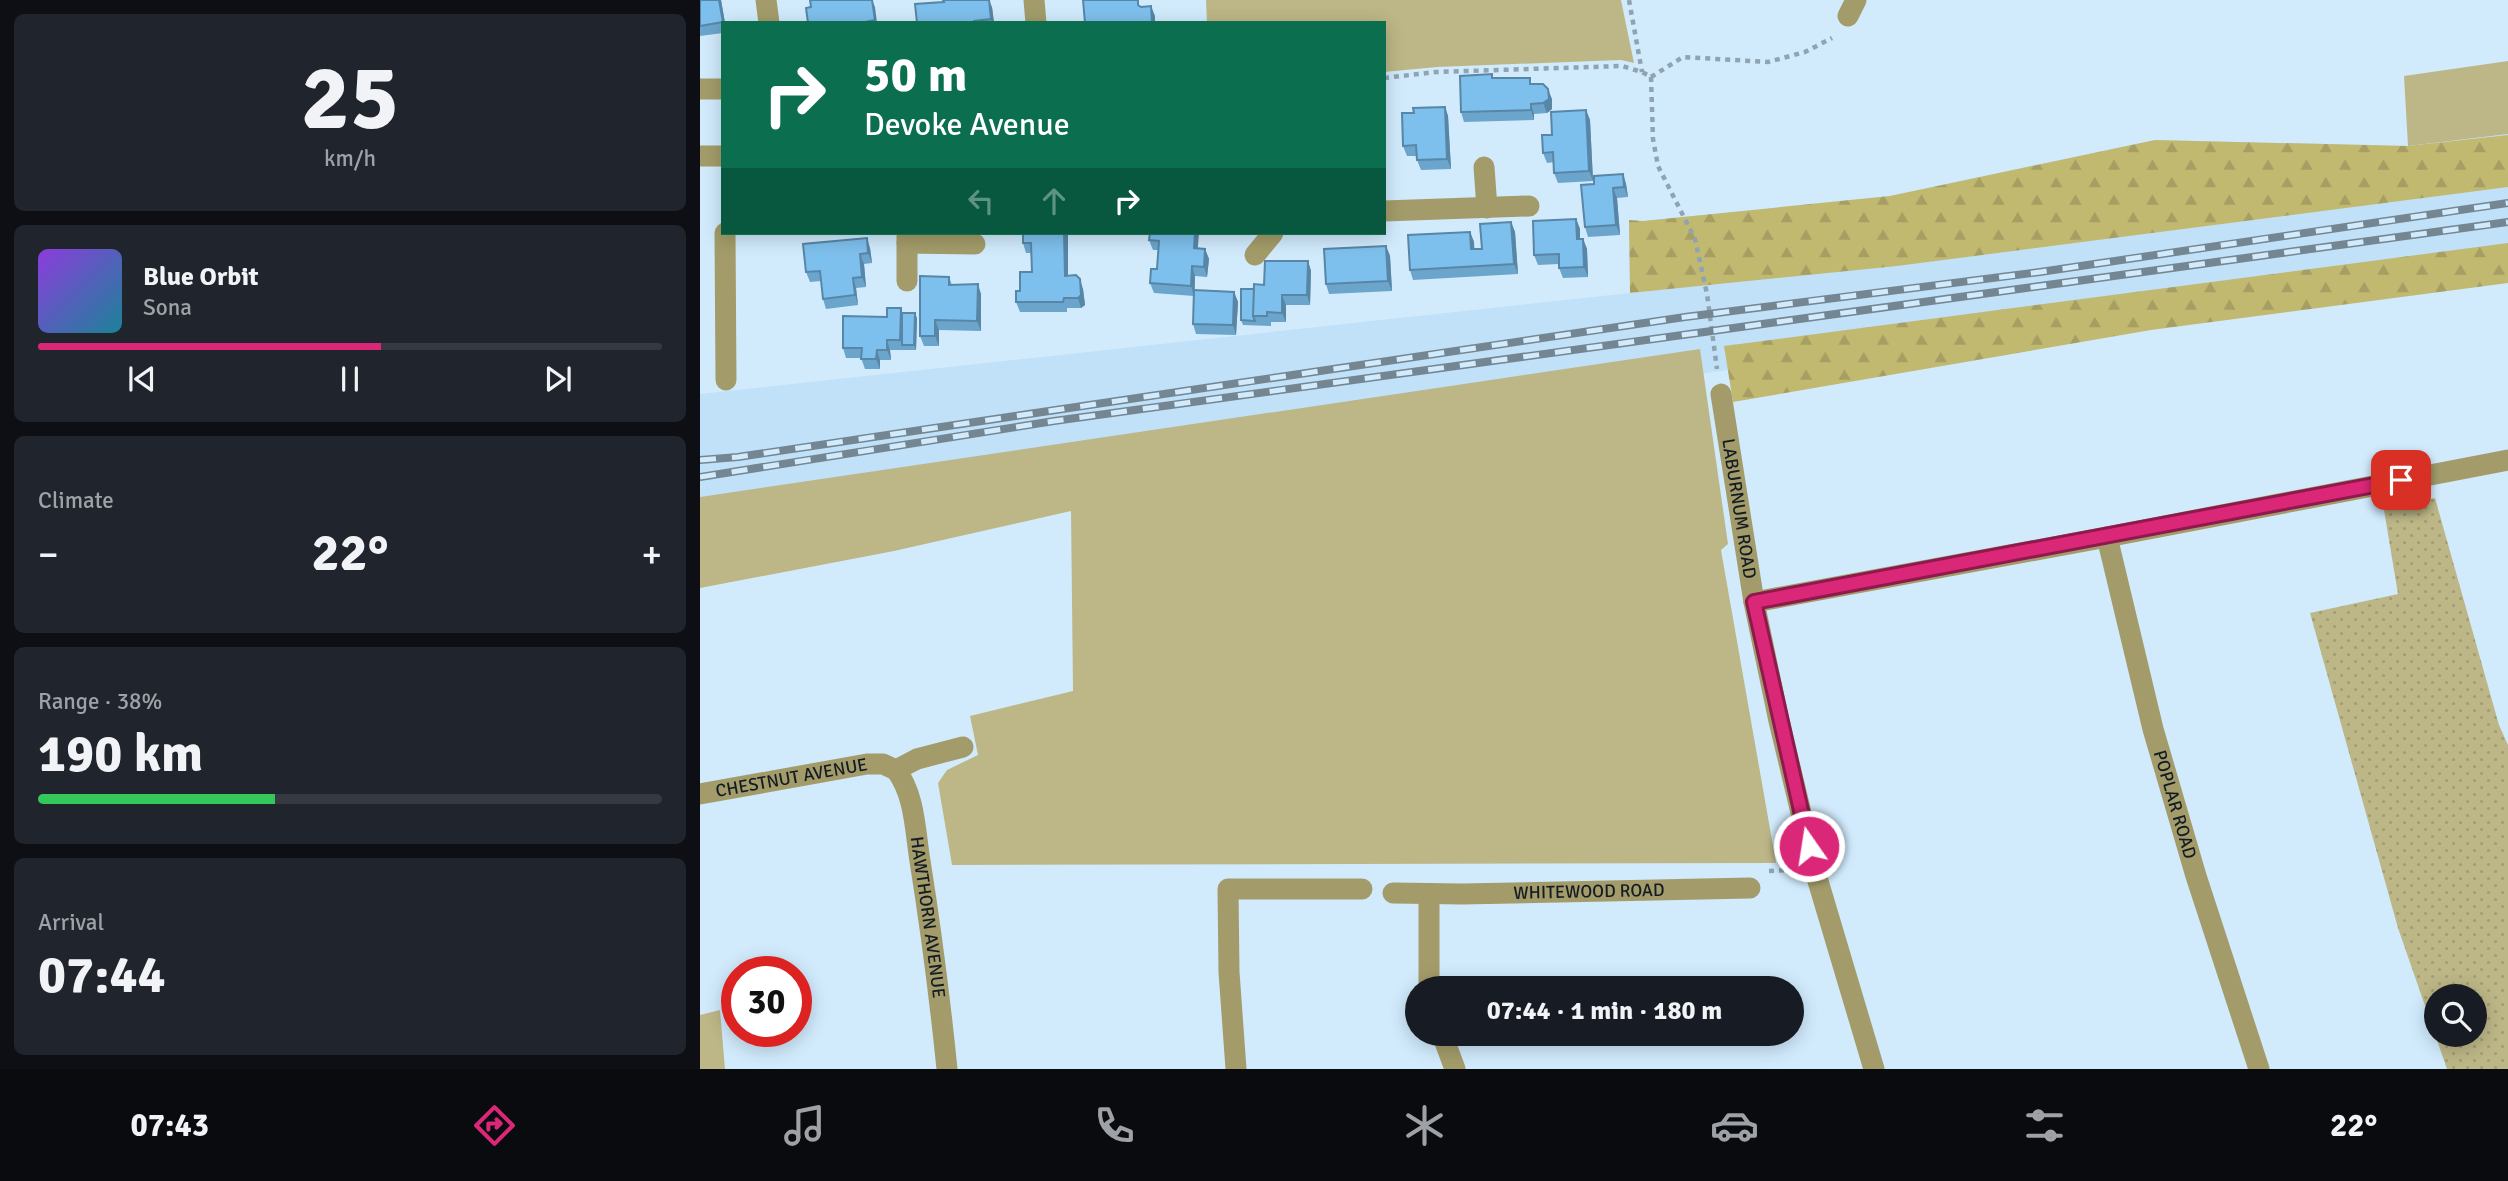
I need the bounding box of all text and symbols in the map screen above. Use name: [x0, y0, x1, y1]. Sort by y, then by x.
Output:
text: 25: [301, 42, 399, 155]
text: 50 m: [864, 45, 967, 105]
icon: right: [749, 49, 840, 140]
text: Devoke Avenue: [864, 105, 1070, 144]
text: km/h: [324, 144, 376, 173]
icon: left: [962, 182, 1000, 220]
icon: ahead: [1035, 182, 1073, 220]
icon: right: [1108, 182, 1146, 220]
text: Blue Orbit: [143, 261, 259, 293]
text: Sona: [143, 293, 192, 322]
icon: previous: [123, 360, 161, 398]
icon: pause: [331, 360, 369, 398]
icon: next: [539, 360, 577, 398]
street label: LABURNUM ROAD: [1717, 437, 1761, 580]
pin: [2371, 450, 2431, 510]
icon: arrive: [2382, 461, 2420, 499]
text: Climate: [38, 486, 114, 515]
text: 22°: [312, 521, 388, 585]
text: −: [38, 531, 59, 578]
text: +: [641, 531, 662, 578]
text: Range · 38%: [38, 687, 162, 716]
text: 190 km: [38, 722, 203, 786]
street label: POPLAR ROAD: [2149, 747, 2201, 861]
street label: CHESTNUT AVENUE: [714, 753, 869, 802]
position arrow: [1772, 809, 1846, 883]
street label: HAWTHORN AVENUE: [906, 835, 950, 999]
street label: WHITEWOOD ROAD: [1513, 879, 1665, 904]
text: Arrival: [38, 908, 104, 937]
text: 07:44: [38, 943, 166, 1007]
speed limit sign: 30: [721, 956, 812, 1047]
map controls: [2424, 984, 2487, 1047]
button: search: [2424, 984, 2487, 1047]
text: 07:44 · 1 min · 180 m: [1487, 995, 1722, 1027]
icon: directions: [470, 1101, 519, 1150]
icon: music: [780, 1101, 829, 1150]
icon: phone: [1090, 1101, 1139, 1150]
icon: climate: [1400, 1101, 1449, 1150]
icon: car: [1710, 1101, 1759, 1150]
icon: filters: [2020, 1101, 2069, 1150]
text: 07:43: [131, 1106, 209, 1145]
text: 22°: [2330, 1106, 2377, 1145]

